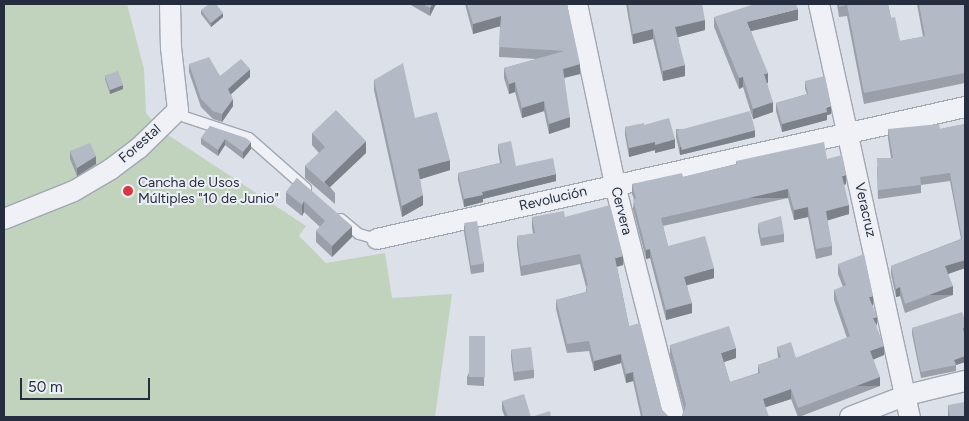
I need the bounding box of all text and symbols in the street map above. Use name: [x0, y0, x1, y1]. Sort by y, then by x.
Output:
street label: Forestal: [116, 121, 164, 167]
place label: Cancha de Usos Múltiples "10 de Junio": [138, 175, 279, 208]
street label: Veracruz: [851, 181, 879, 239]
street label: Revolución: [517, 183, 589, 215]
marker: Cancha de Usos Múltiples "10 de Junio": [122, 185, 134, 197]
street label: Cervera: [607, 185, 635, 237]
scale bar: [22, 368, 152, 400]
text: 50 m: [28, 378, 63, 396]

